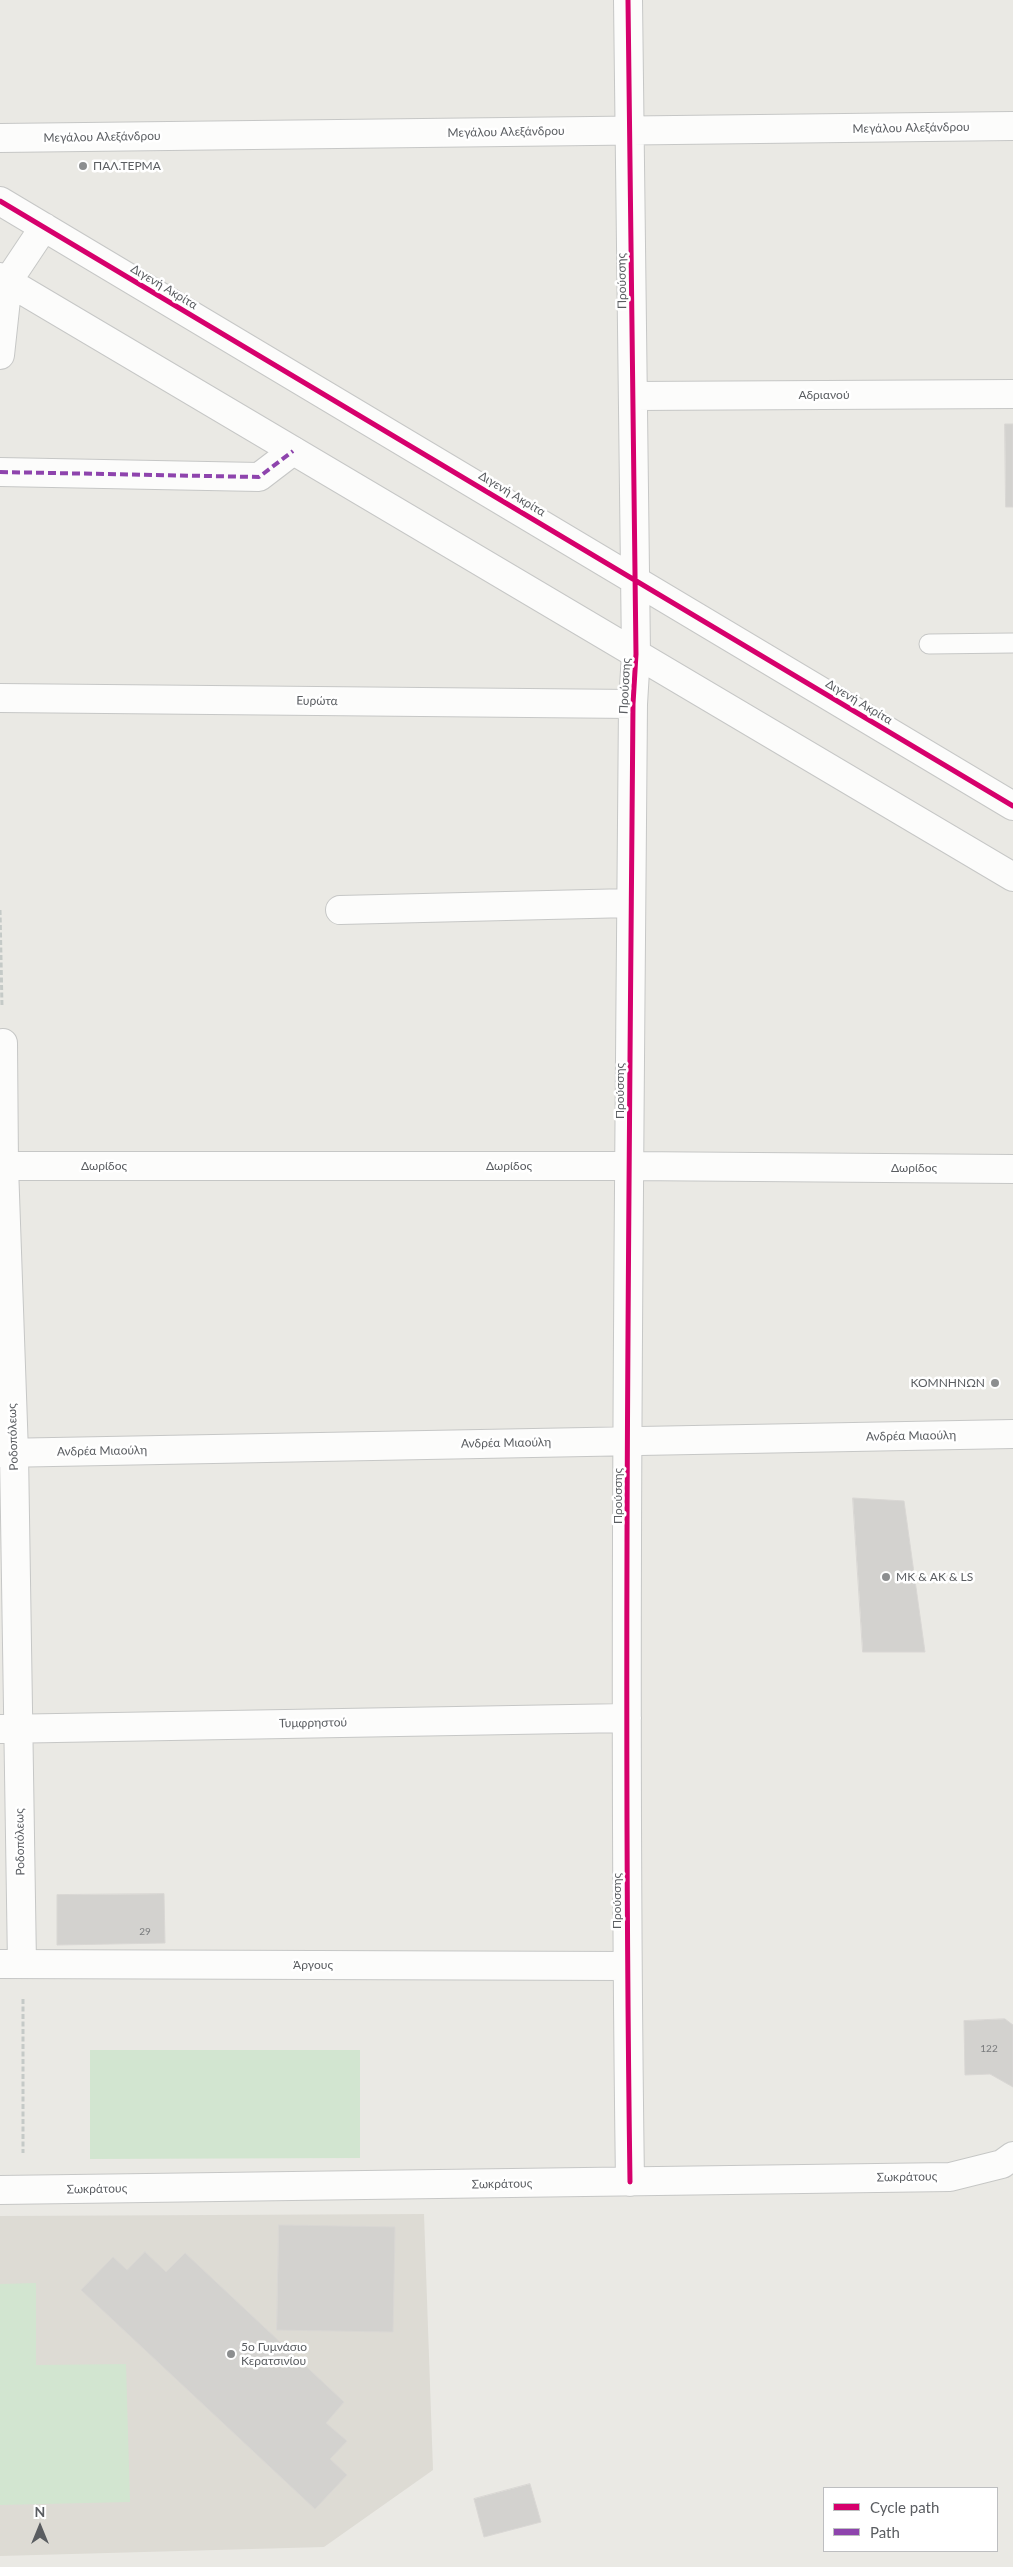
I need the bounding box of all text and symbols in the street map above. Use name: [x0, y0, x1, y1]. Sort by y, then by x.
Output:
street label: Μεγάλου Αλεξάνδρου: [852, 120, 970, 136]
street label: Μεγάλου Αλεξάνδρου: [447, 124, 565, 140]
street label: Μεγάλου Αλεξάνδρου: [43, 129, 161, 145]
place label: ΠΑΛ.ΤΕΡΜΑ: [93, 159, 161, 173]
marker: ΠΑΛ.ΤΕΡΜΑ: [77, 160, 89, 172]
street label: Προύσσης: [614, 253, 630, 309]
street label: Διγενή Ακρίτα: [128, 261, 200, 313]
street label: Αδριανού: [798, 388, 850, 402]
street label: Διγενή Ακρίτα: [476, 468, 548, 520]
street label: Προύσσης: [616, 658, 634, 714]
street label: Διγενή Ακρίτα: [823, 676, 895, 728]
street label: Ευρώτα: [296, 693, 338, 709]
street label: Προύσσης: [613, 1063, 627, 1119]
street label: Δωρίδος: [81, 1159, 127, 1173]
street label: Δωρίδος: [486, 1159, 532, 1173]
street label: Δωρίδος: [891, 1161, 937, 1175]
place label: ΚΟΜΝΗΝΩΝ: [910, 1376, 985, 1390]
marker: ΚΟΜΝΗΝΩΝ: [989, 1377, 1001, 1389]
street label: Ροδοπόλεως: [5, 1403, 21, 1471]
street label: Ανδρέα Μιαούλη: [866, 1428, 956, 1444]
street label: Ανδρέα Μιαούλη: [461, 1435, 551, 1451]
street label: Ανδρέα Μιαούλη: [57, 1443, 147, 1459]
street label: Προύσσης: [611, 1468, 625, 1524]
place label: MK & AK & LS: [896, 1570, 973, 1584]
marker: MK & AK & LS: [880, 1571, 892, 1583]
street label: Τυμφρηστού: [279, 1715, 347, 1731]
street label: Ροδοπόλεως: [12, 1808, 28, 1876]
street label: Προύσσης: [610, 1873, 624, 1929]
house number: 29: [139, 1926, 151, 1938]
street label: Άργους: [293, 1958, 333, 1972]
house number: 122: [980, 2043, 998, 2055]
street label: Σωκράτους: [877, 2169, 937, 2185]
street label: Σωκράτους: [472, 2176, 532, 2192]
street label: Σωκράτους: [67, 2181, 127, 2197]
place label: 5ο Γυμνάσιο Κερατσινίου: [241, 2340, 307, 2368]
marker: 5ο Γυμνάσιο Κερατσινίου: [225, 2348, 237, 2360]
legend: [823, 2487, 998, 2552]
text: Cycle path: [870, 2498, 939, 2516]
north arrow: [15, 2502, 65, 2552]
text: N: [35, 2503, 45, 2520]
text: Path: [870, 2523, 900, 2541]

